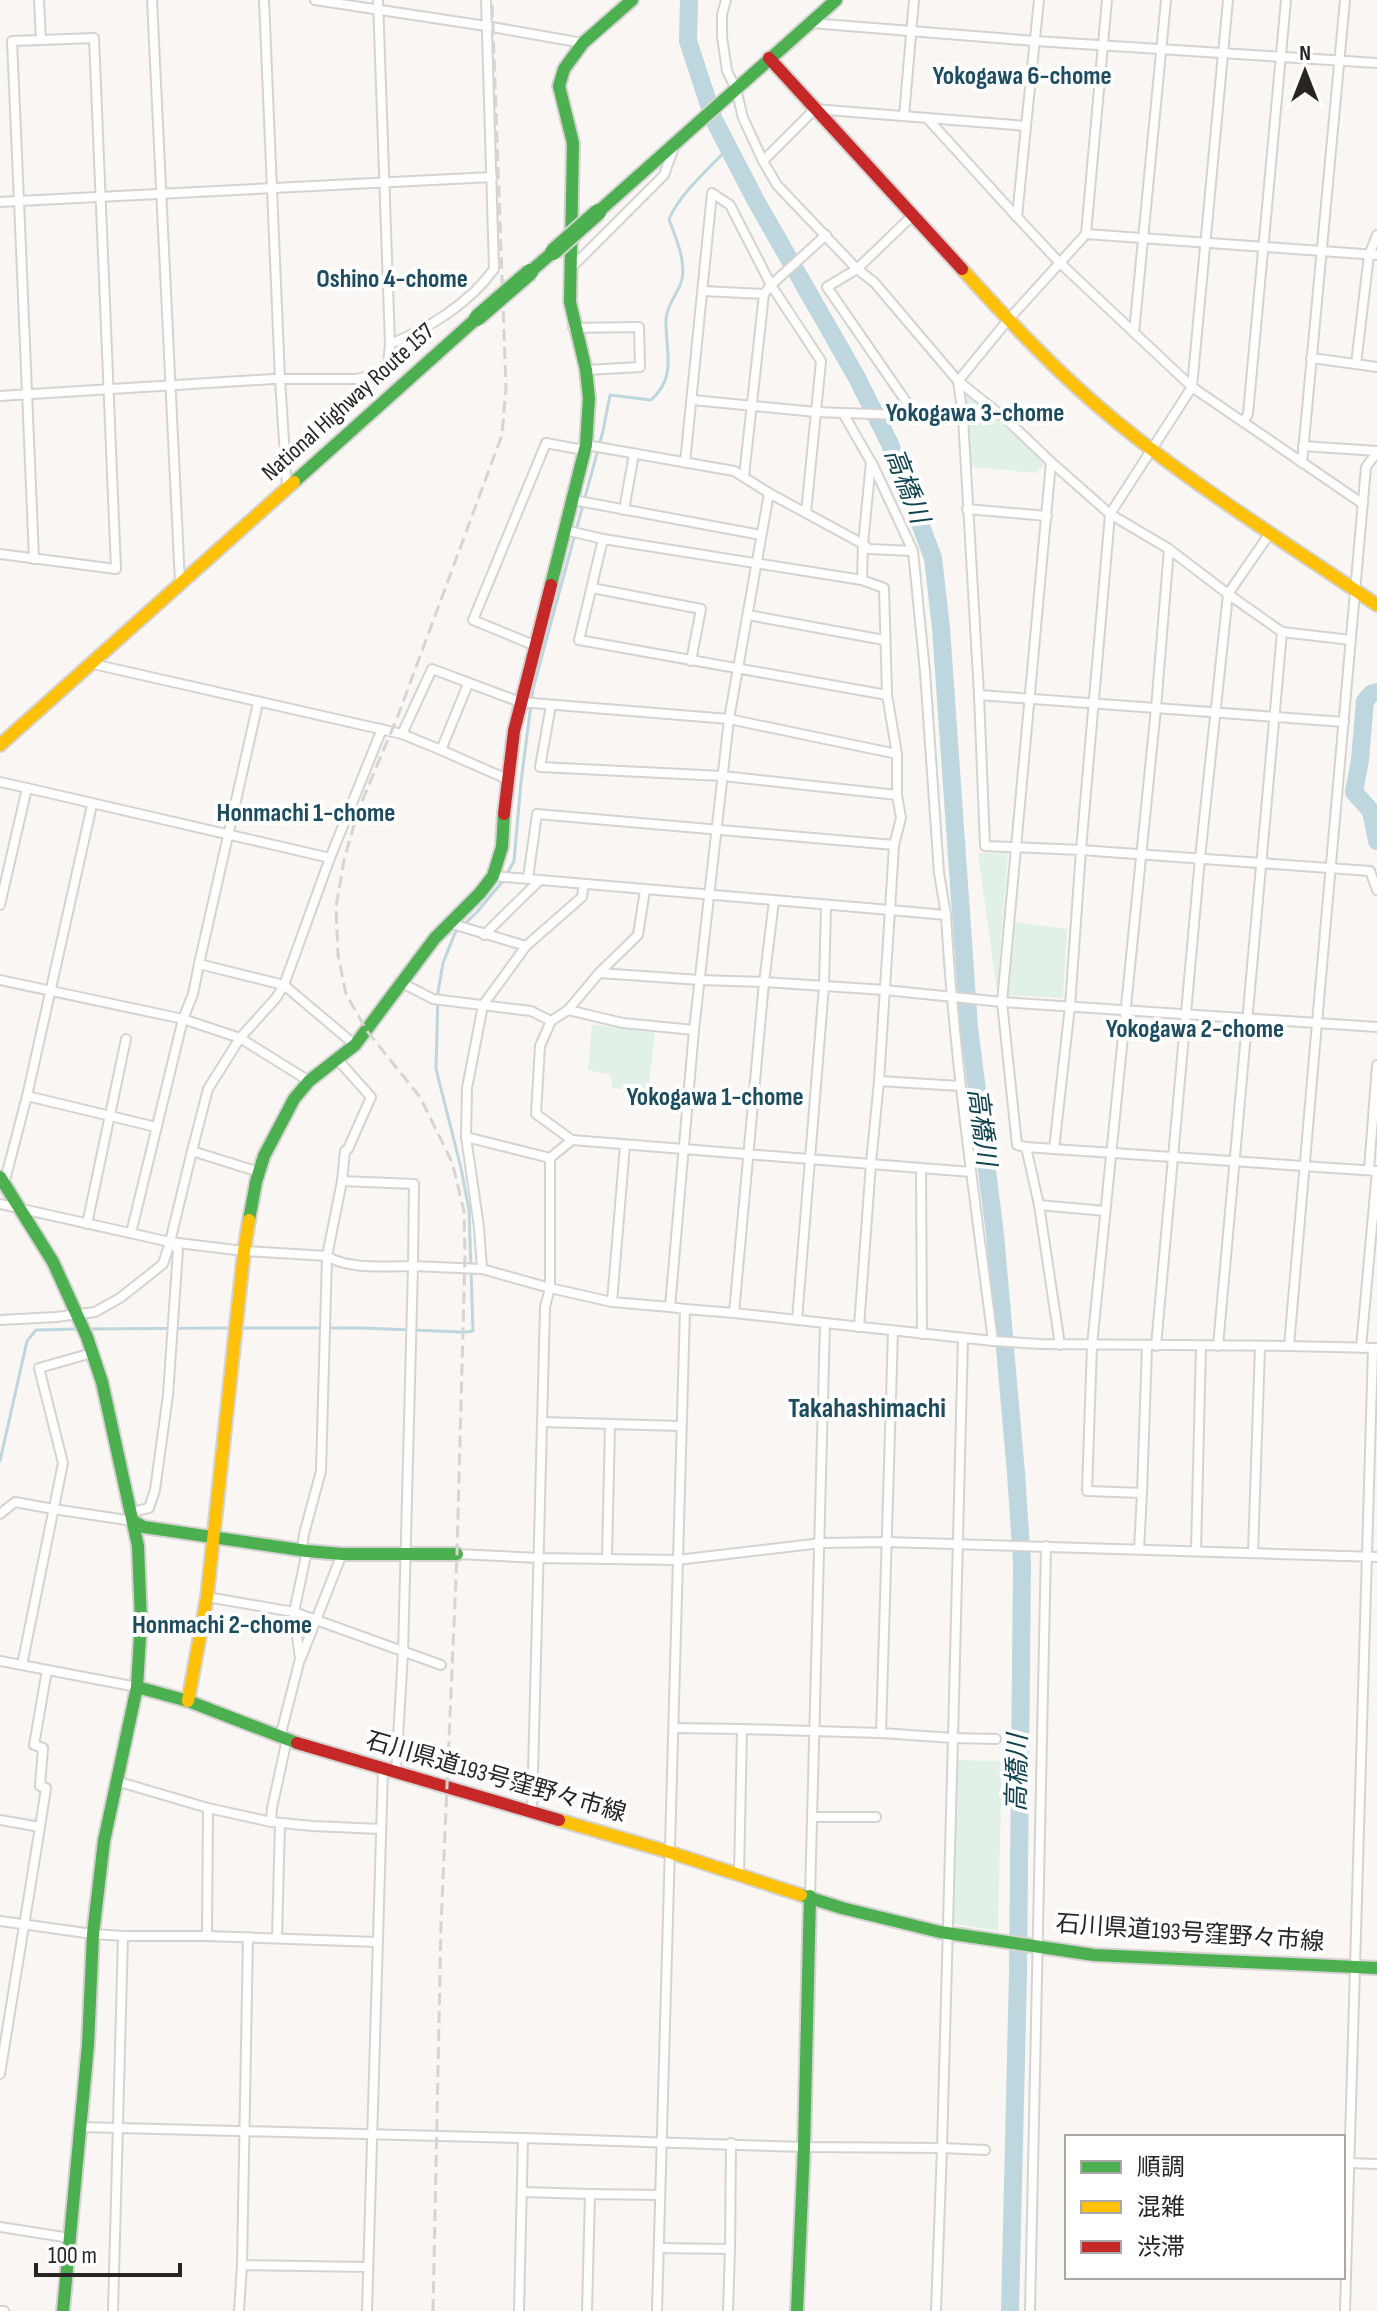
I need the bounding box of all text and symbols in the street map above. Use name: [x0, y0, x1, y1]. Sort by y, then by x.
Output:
north arrow: [1265, 32, 1345, 112]
text: N: [1299, 40, 1311, 67]
district label: Yokogawa 6-chome: [932, 61, 1112, 92]
district label: Oshino 4-chome: [316, 264, 468, 295]
street label: National Highway Route 157: [256, 317, 440, 487]
district label: Yokogawa 3-chome: [886, 398, 1064, 429]
water label: 高橋川: [878, 444, 936, 531]
district label: Honmachi 1-chome: [217, 798, 395, 829]
district label: Yokogawa 2-chome: [1106, 1014, 1284, 1045]
district label: Yokogawa 1-chome: [626, 1082, 804, 1113]
water label: 高橋川: [961, 1086, 1002, 1171]
district label: Takahashimachi: [788, 1392, 946, 1425]
district label: Honmachi 2-chome: [132, 1610, 312, 1641]
street label: 石川県道193号窪野々市線: [363, 1726, 629, 1828]
water label: 高橋川: [1002, 1731, 1034, 1812]
street label: 石川県道193号窪野々市線: [1055, 1909, 1325, 1957]
legend: [1065, 2135, 1345, 2279]
text: 順調: [1137, 2153, 1185, 2182]
text: 混雑: [1137, 2193, 1185, 2222]
scale bar: [36, 2227, 180, 2277]
text: 渋滞: [1137, 2233, 1185, 2262]
text: 100 m: [48, 2241, 97, 2270]

